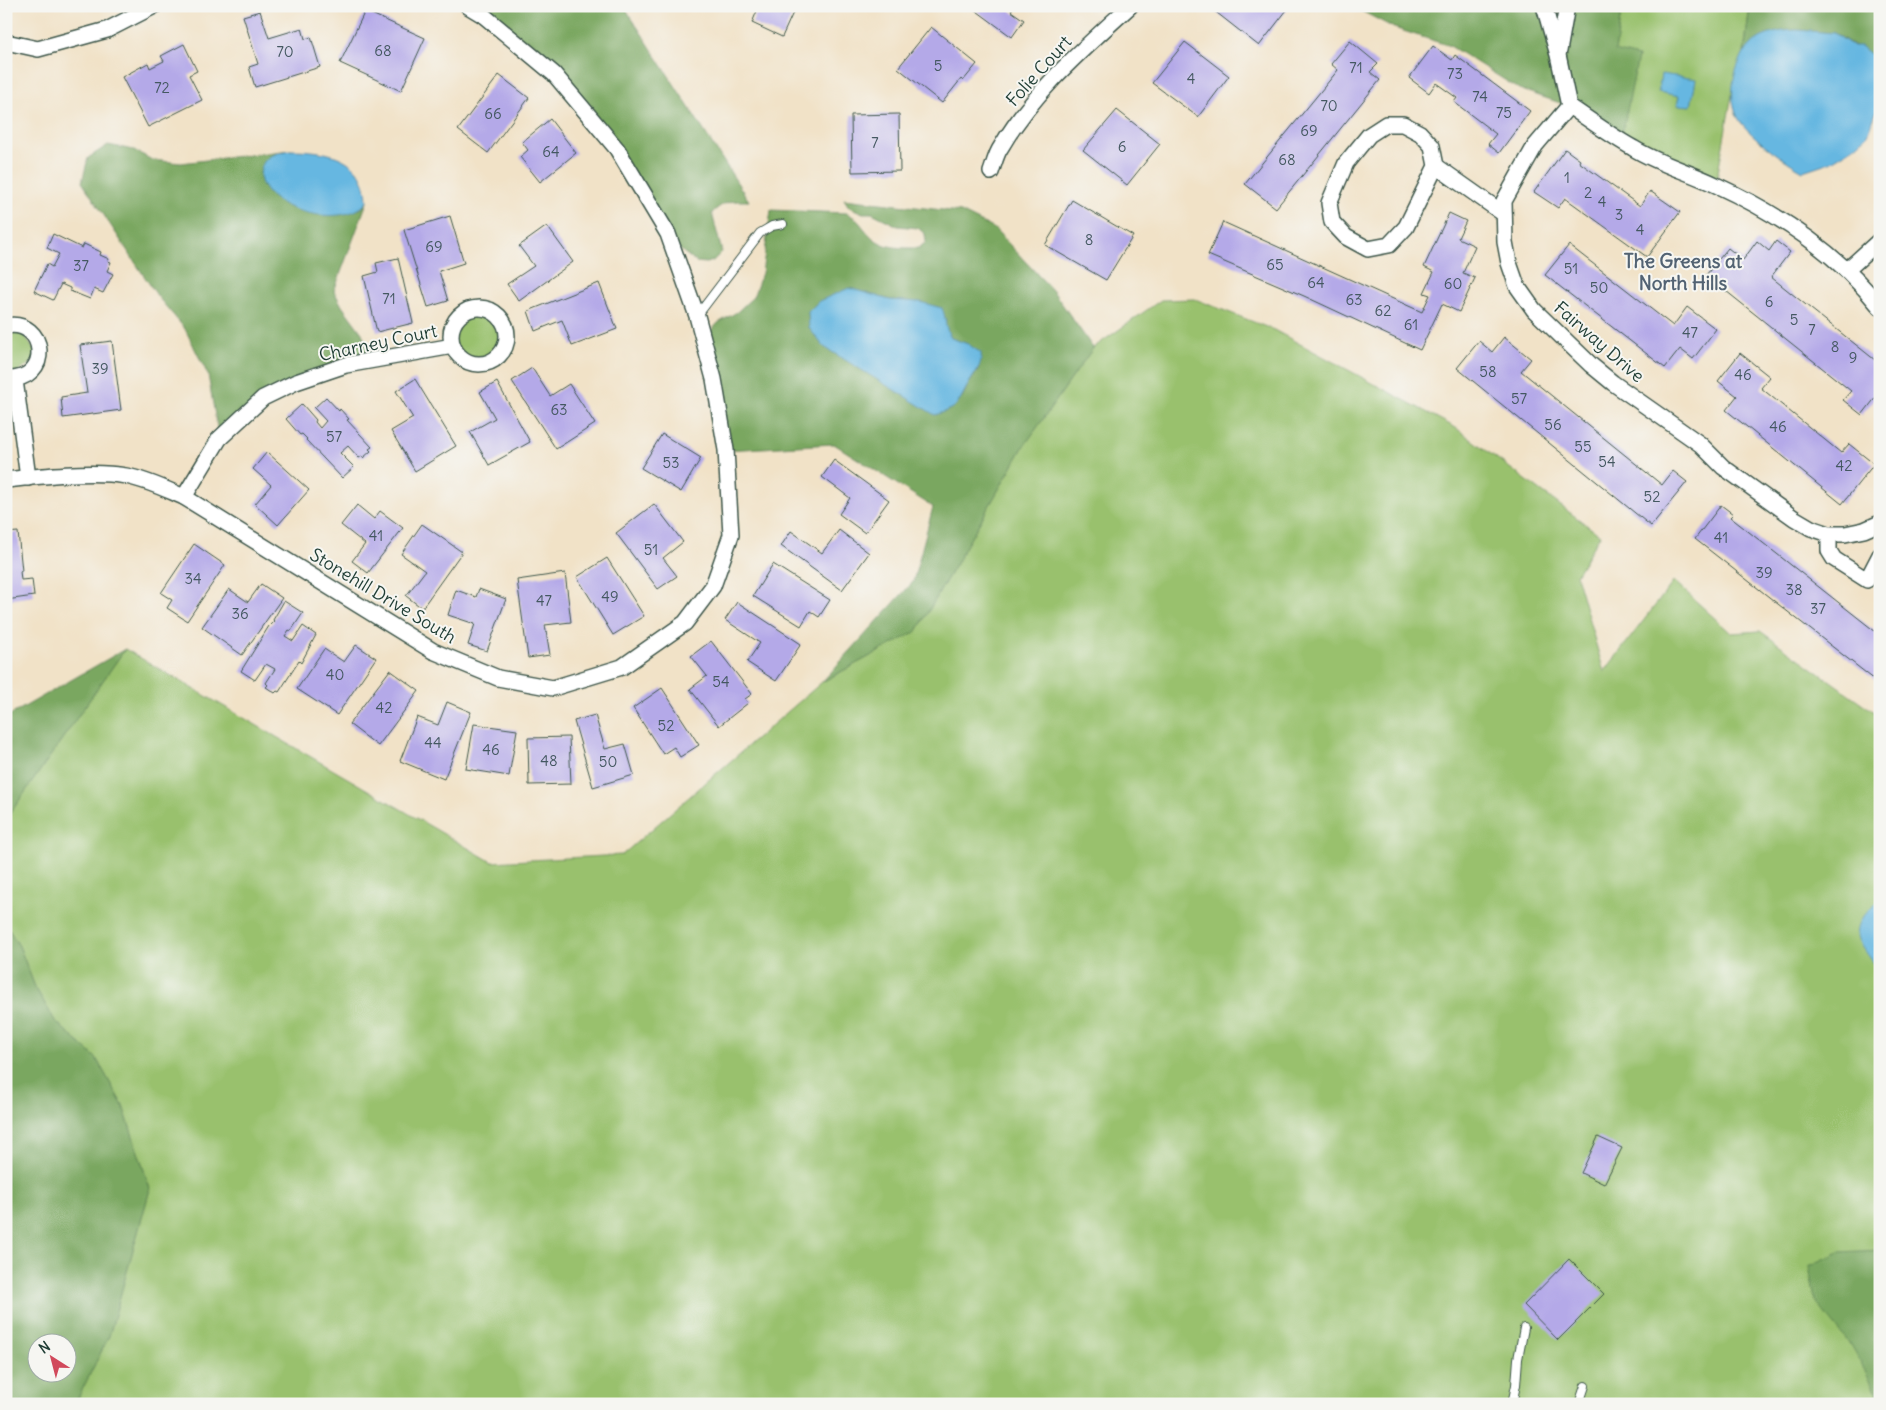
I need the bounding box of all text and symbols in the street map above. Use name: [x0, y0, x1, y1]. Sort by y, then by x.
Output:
street label: Folie Court: [1001, 31, 1076, 111]
house number: 68: [374, 41, 392, 60]
house number: 70: [276, 42, 294, 61]
house number: 5: [934, 56, 942, 75]
house number: 71: [1349, 58, 1363, 77]
house number: 73: [1447, 64, 1463, 83]
house number: 4: [1187, 69, 1196, 88]
house number: 72: [154, 78, 170, 97]
house number: 74: [1472, 87, 1488, 106]
house number: 70: [1320, 96, 1338, 115]
house number: 75: [1496, 103, 1512, 122]
house number: 66: [484, 104, 502, 123]
house number: 69: [1300, 121, 1318, 140]
house number: 7: [871, 133, 879, 152]
house number: 6: [1118, 137, 1126, 156]
house number: 64: [542, 142, 560, 161]
house number: 68: [1278, 150, 1296, 169]
house number: 1: [1564, 168, 1570, 187]
house number: 2: [1584, 183, 1592, 202]
house number: 4: [1598, 192, 1607, 211]
house number: 3: [1615, 205, 1623, 224]
house number: 4: [1636, 220, 1645, 239]
house number: 8: [1085, 230, 1093, 249]
house number: 69: [425, 237, 443, 256]
district label: The Greens at North Hills: [1624, 249, 1743, 295]
house number: 65: [1266, 255, 1284, 274]
house number: 37: [73, 256, 89, 275]
house number: 51: [1564, 259, 1578, 278]
house number: 64: [1307, 273, 1325, 292]
house number: 60: [1444, 274, 1462, 293]
house number: 50: [1590, 278, 1608, 297]
house number: 71: [382, 289, 396, 308]
house number: 63: [1345, 290, 1363, 309]
house number: 6: [1765, 292, 1773, 311]
street label: Fairway Drive: [1549, 296, 1649, 387]
house number: 62: [1375, 301, 1391, 320]
house number: 5: [1790, 310, 1798, 329]
house number: 61: [1404, 315, 1418, 334]
street label: Charney Court: [317, 319, 439, 366]
house number: 7: [1808, 320, 1816, 339]
house number: 47: [1682, 323, 1698, 342]
house number: 8: [1831, 337, 1839, 356]
house number: 9: [1849, 348, 1857, 367]
house number: 39: [91, 359, 109, 378]
house number: 58: [1479, 362, 1497, 381]
house number: 46: [1734, 365, 1752, 384]
house number: 57: [1511, 389, 1527, 408]
house number: 63: [550, 400, 568, 419]
house number: 56: [1544, 415, 1562, 434]
house number: 46: [1769, 417, 1787, 436]
house number: 57: [326, 427, 342, 446]
house number: 55: [1574, 437, 1592, 456]
house number: 54: [1598, 452, 1616, 471]
house number: 53: [662, 453, 680, 472]
house number: 42: [1836, 456, 1852, 475]
house number: 52: [1644, 487, 1660, 506]
house number: 41: [369, 526, 383, 545]
house number: 41: [1714, 528, 1728, 547]
house number: 51: [644, 540, 658, 559]
street label: Stonehill Drive South: [306, 543, 461, 648]
house number: 39: [1755, 563, 1773, 582]
house number: 34: [184, 569, 202, 588]
house number: 38: [1785, 580, 1803, 599]
house number: 49: [601, 587, 619, 606]
house number: 47: [536, 591, 552, 610]
house number: 37: [1810, 599, 1826, 618]
house number: 36: [231, 604, 249, 623]
house number: 40: [326, 665, 344, 684]
house number: 54: [712, 672, 730, 691]
house number: 42: [376, 698, 392, 717]
house number: 52: [658, 716, 674, 735]
house number: 44: [424, 733, 442, 752]
house number: 46: [482, 740, 500, 759]
house number: 48: [540, 751, 558, 770]
house number: 50: [599, 752, 617, 771]
north arrow: [28, 1332, 78, 1382]
text: N: [35, 1337, 54, 1358]

